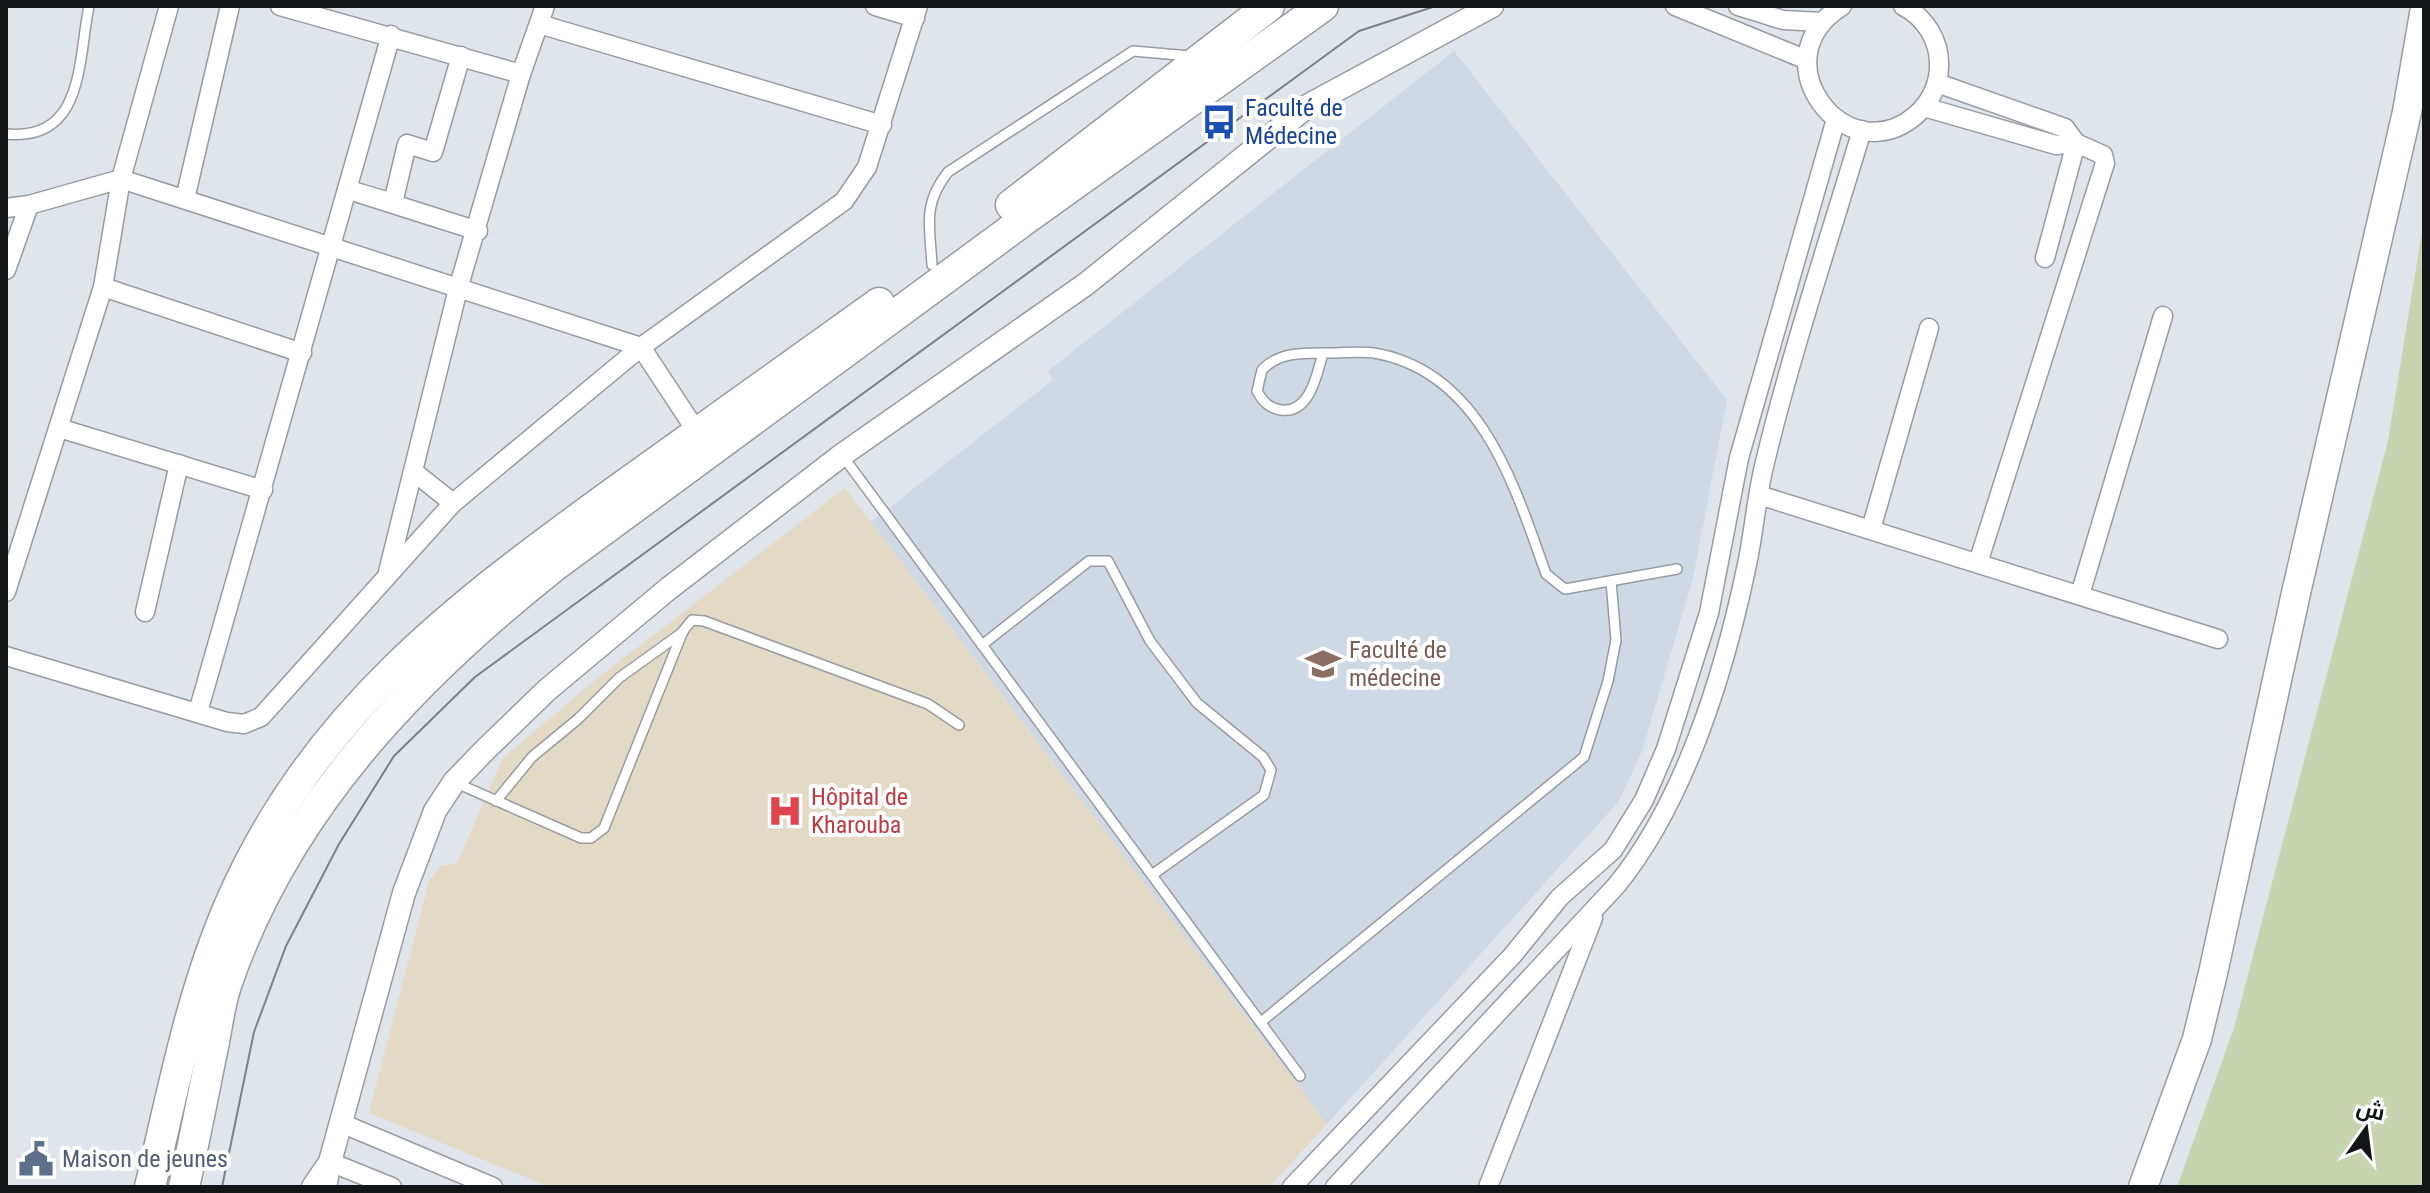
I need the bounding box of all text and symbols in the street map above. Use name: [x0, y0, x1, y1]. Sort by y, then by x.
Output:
place label: Faculté de Médecine: [1245, 94, 1343, 150]
bus stop icon: Faculté de Médecine: [1200, 103, 1238, 141]
place label: Faculté de médecine: [1349, 636, 1447, 692]
school or university icon: Faculté de médecine: [1304, 645, 1342, 683]
place label: Hôpital de Kharouba: [811, 783, 908, 839]
hospital icon: Hôpital de Kharouba: [766, 792, 804, 830]
north arrow: [2326, 1089, 2406, 1169]
text: ش: [2354, 1095, 2387, 1127]
public building icon: Maison de jeunes: [17, 1140, 55, 1178]
place label: Maison de jeunes: [62, 1145, 228, 1173]

